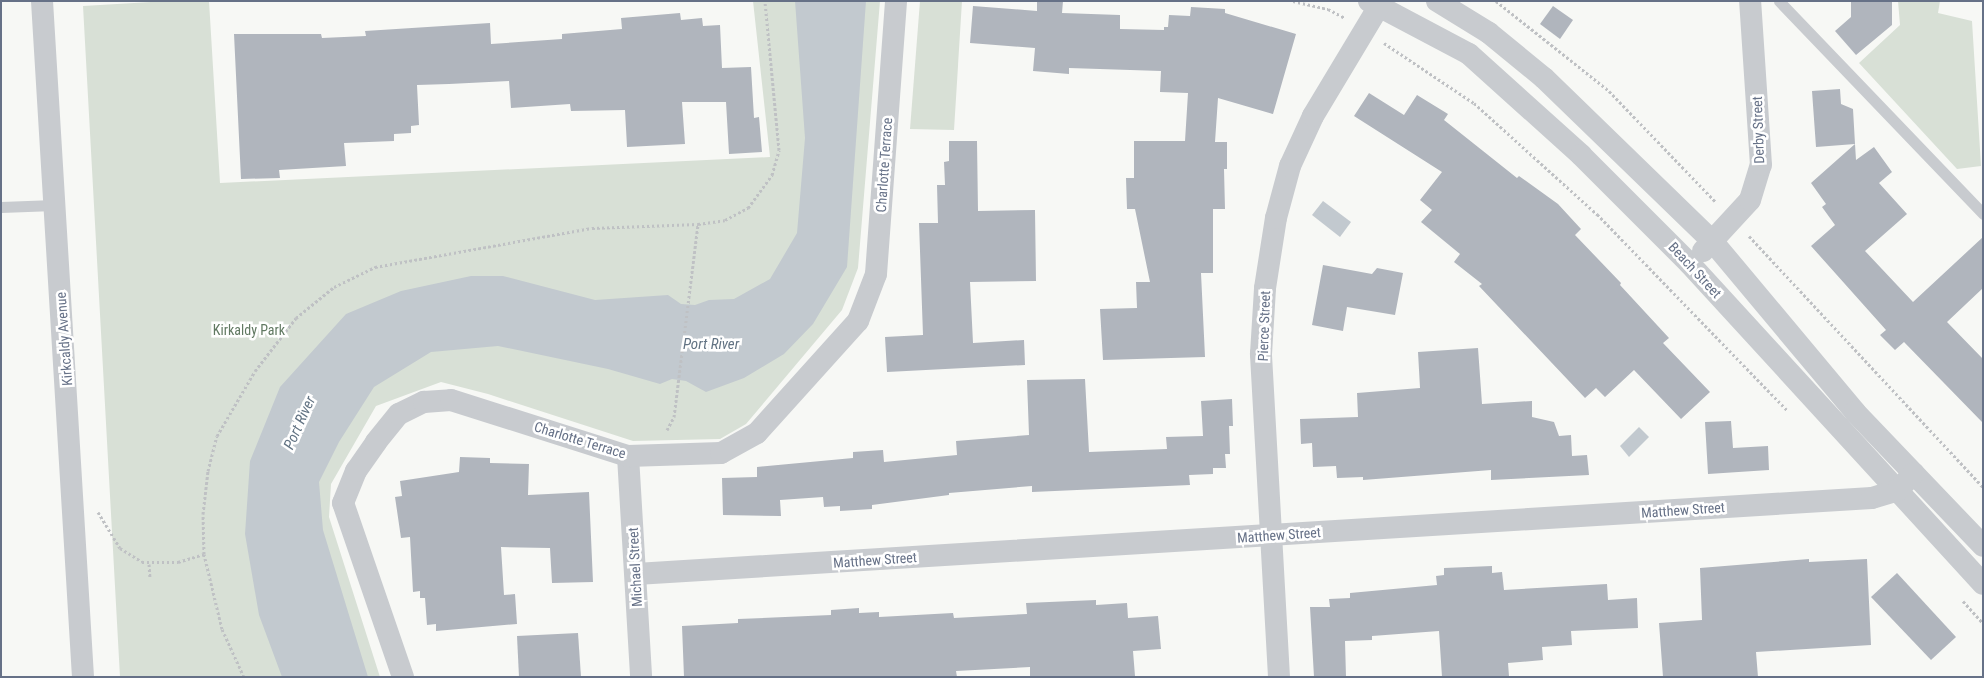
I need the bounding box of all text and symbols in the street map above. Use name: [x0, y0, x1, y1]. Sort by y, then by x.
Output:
street label: Derby Street: [1748, 96, 1768, 164]
street label: Charlotte Terrace: [872, 117, 896, 213]
street label: Beach Street: [1665, 239, 1725, 301]
street label: Pierce Street: [1254, 290, 1274, 362]
street label: Kirkcaldy Avenue: [52, 292, 76, 386]
park label: Kirkaldy Park: [213, 322, 285, 338]
water label: Port River: [683, 336, 739, 354]
water label: Port River: [280, 394, 320, 452]
street label: Charlotte Terrace: [532, 418, 628, 462]
street label: Matthew Street: [1641, 499, 1725, 521]
street label: Matthew Street: [1237, 524, 1321, 546]
street label: Michael Street: [625, 527, 645, 607]
street label: Matthew Street: [833, 549, 917, 571]

